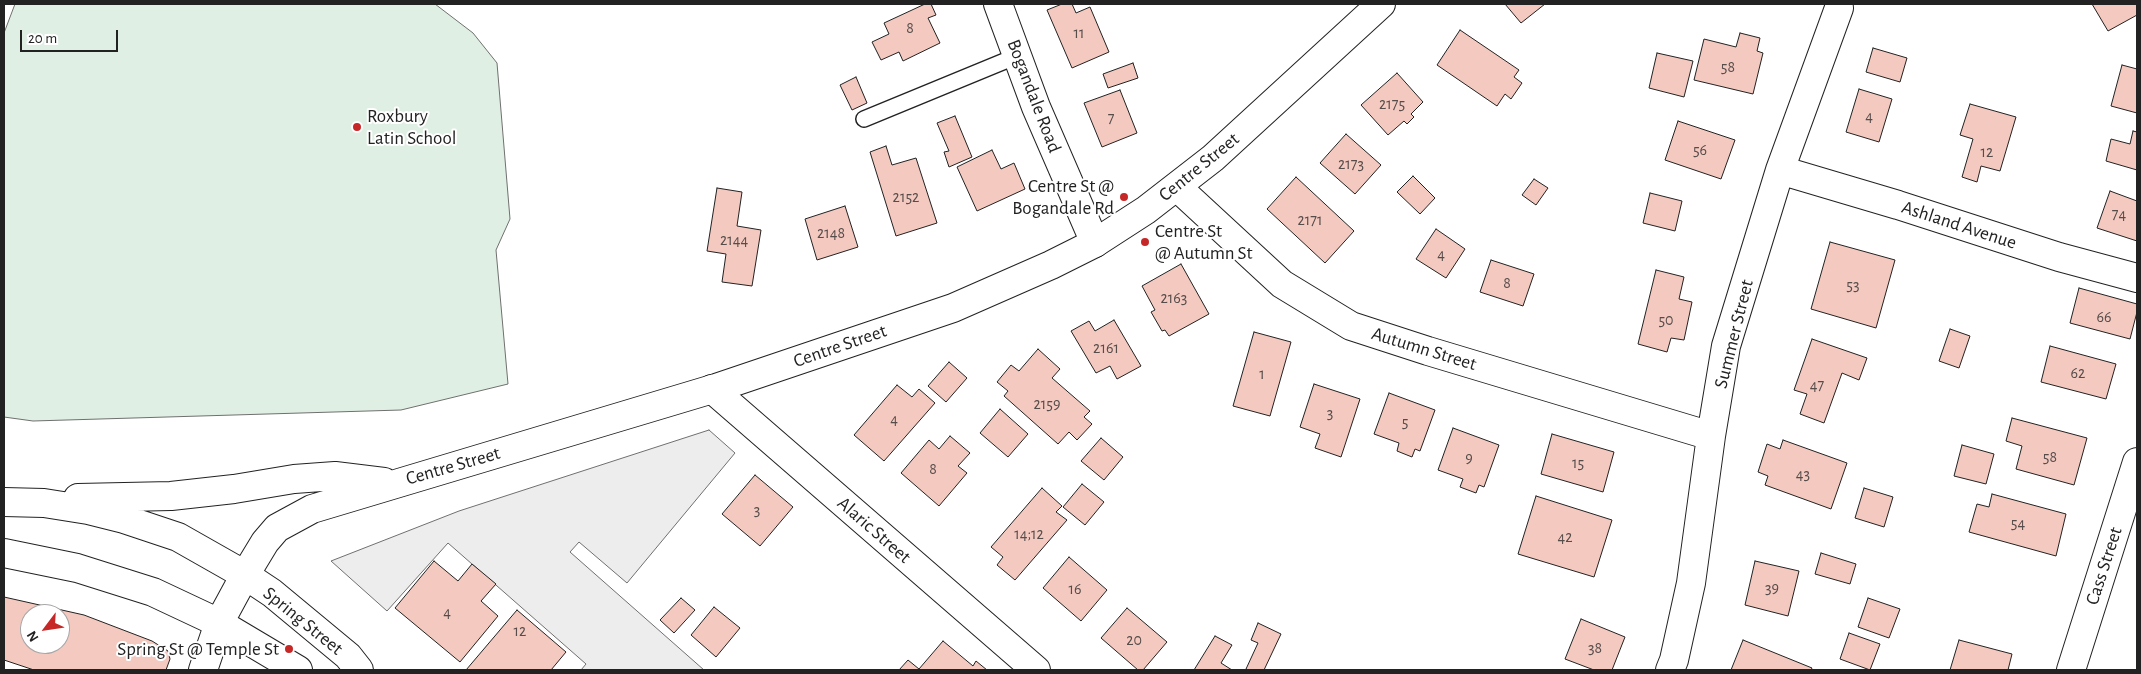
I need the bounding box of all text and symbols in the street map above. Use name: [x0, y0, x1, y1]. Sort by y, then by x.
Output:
house number: 8: [906, 18, 914, 38]
scale bar: [22, 20, 120, 52]
house number: 11: [1073, 23, 1085, 43]
text: 20 m: [28, 31, 57, 46]
street label: Bogandale Road: [1002, 36, 1066, 156]
house number: 58: [1721, 57, 1735, 77]
house number: 2175: [1379, 94, 1405, 114]
place label: Roxbury Latin School: [367, 105, 456, 149]
house number: 4: [1865, 106, 1873, 126]
house number: 7: [1108, 108, 1114, 128]
marker: Roxbury Latin School: [351, 121, 363, 133]
street label: Centre Street: [1154, 128, 1244, 206]
house number: 56: [1693, 140, 1707, 160]
house number: 12: [1981, 142, 1993, 162]
house number: 2173: [1338, 154, 1364, 174]
place label: Centre St @ Bogandale Rd: [1012, 175, 1114, 219]
house number: 2152: [893, 187, 919, 207]
marker: Centre St @ Bogandale Rd: [1118, 191, 1130, 203]
street label: Ashland Avenue: [1899, 196, 2019, 254]
house number: 74: [2112, 204, 2126, 224]
house number: 2171: [1298, 210, 1322, 230]
place label: Centre St @ Autumn St: [1155, 220, 1253, 264]
house number: 2148: [817, 223, 845, 243]
house number: 2144: [720, 230, 748, 250]
marker: Centre St @ Autumn St: [1139, 236, 1151, 248]
house number: 4: [1437, 244, 1445, 264]
house number: 8: [1503, 273, 1511, 293]
house number: 53: [1846, 275, 1860, 295]
street label: Summer Street: [1709, 277, 1759, 391]
house number: 2163: [1161, 288, 1187, 308]
house number: 66: [2096, 307, 2112, 327]
house number: 50: [1658, 310, 1674, 330]
street label: Centre Street: [790, 319, 890, 373]
street label: Autumn Street: [1369, 322, 1479, 376]
house number: 2161: [1093, 338, 1119, 358]
house number: 62: [2071, 363, 2085, 383]
house number: 1: [1259, 364, 1265, 384]
house number: 47: [1810, 375, 1824, 395]
house number: 2159: [1034, 394, 1060, 414]
house number: 3: [1327, 403, 1333, 423]
house number: 4: [890, 409, 898, 429]
house number: 5: [1402, 412, 1408, 432]
street label: Centre Street: [403, 442, 503, 490]
house number: 58: [2043, 447, 2057, 467]
house number: 9: [1465, 448, 1473, 468]
house number: 15: [1572, 453, 1584, 473]
house number: 8: [929, 459, 937, 479]
house number: 43: [1796, 464, 1810, 484]
street label: Alaric Street: [832, 492, 916, 568]
house number: 3: [754, 500, 760, 520]
house number: 54: [2011, 513, 2025, 533]
house number: 14;12: [1014, 524, 1044, 544]
street label: Cass Street: [2081, 524, 2127, 608]
house number: 42: [1558, 527, 1572, 547]
house number: 39: [1765, 578, 1779, 598]
house number: 16: [1068, 579, 1082, 599]
street label: Spring Street: [258, 582, 348, 660]
house number: 4: [443, 602, 451, 622]
north arrow: [20, 604, 70, 654]
house number: 12: [514, 621, 526, 641]
text: N: [24, 628, 42, 644]
house number: 20: [1126, 630, 1142, 650]
place label: Spring St @ Temple St: [117, 638, 279, 660]
house number: 38: [1588, 638, 1602, 658]
marker: Spring St @ Temple St: [283, 643, 295, 655]

